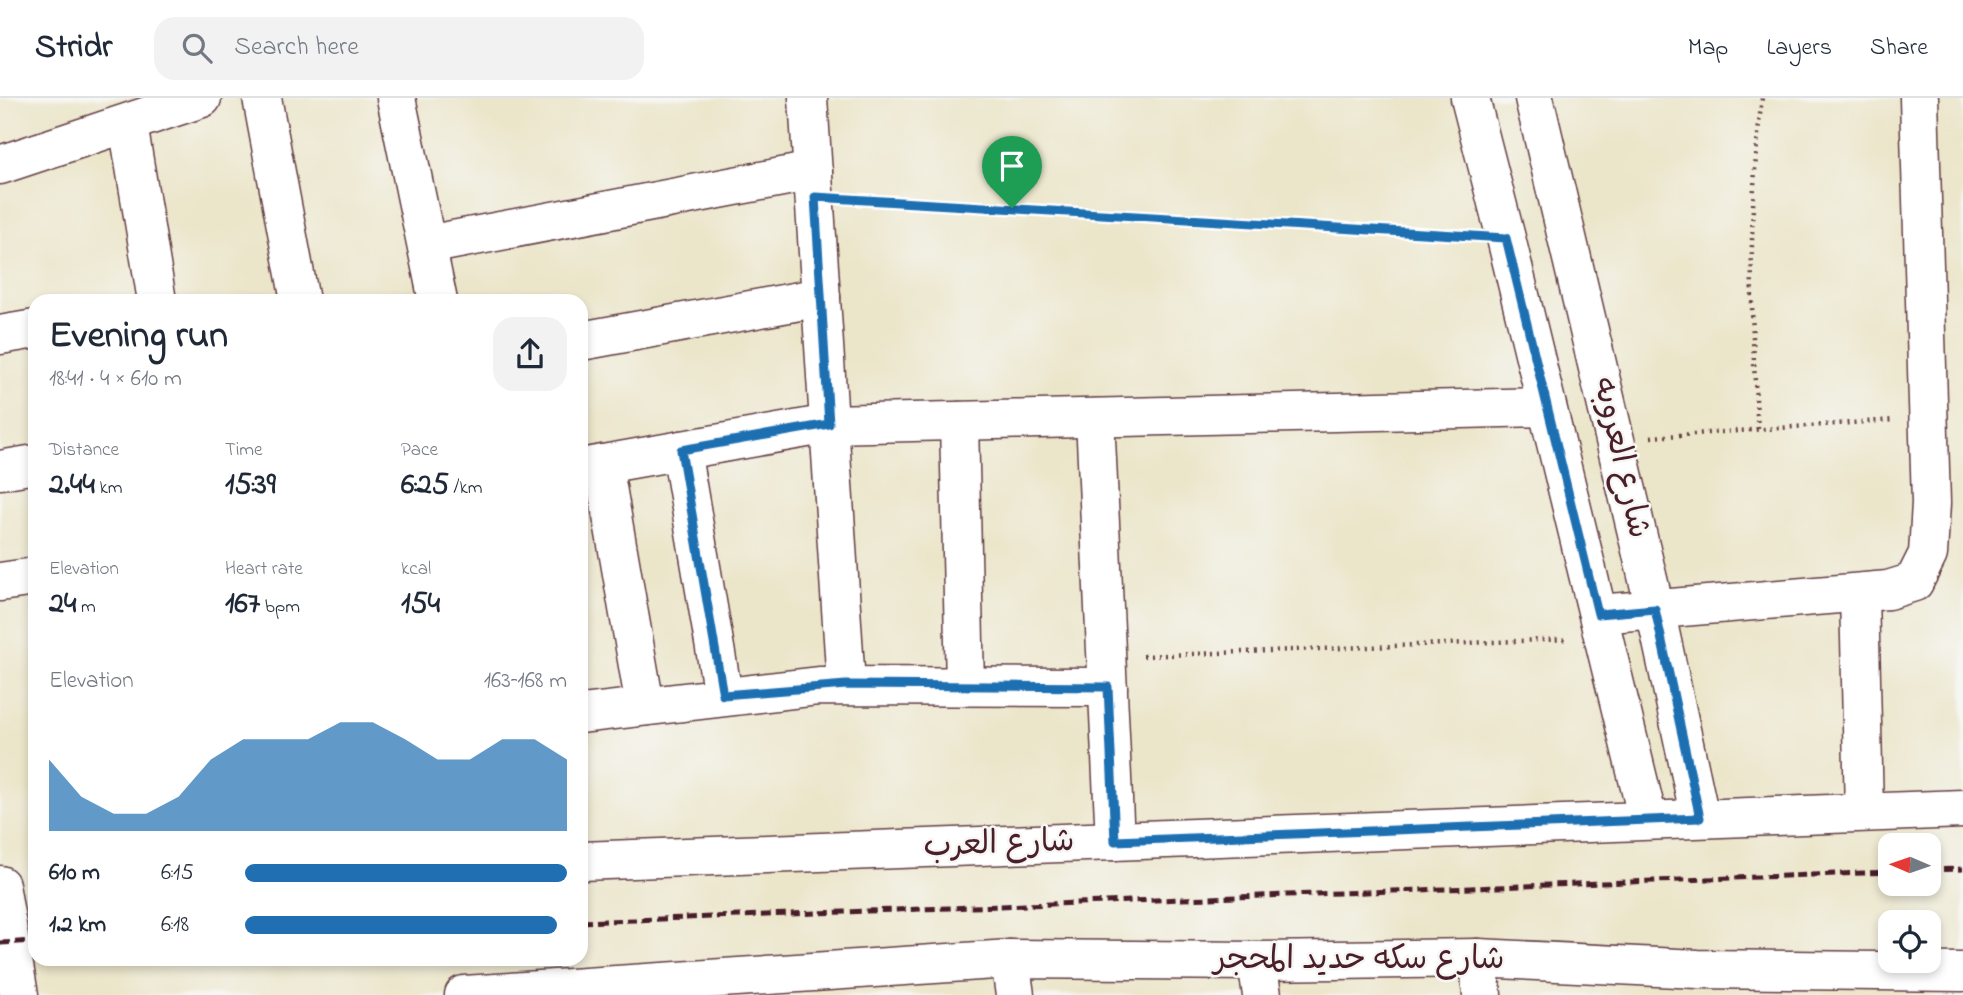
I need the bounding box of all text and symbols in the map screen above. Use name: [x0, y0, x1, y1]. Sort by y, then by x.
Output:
search box: [154, 17, 644, 80]
text: Stridr: [35, 24, 112, 72]
icon: search: [178, 29, 216, 67]
text: Search here: [234, 29, 359, 67]
text: Map: [1688, 31, 1728, 66]
text: Layers: [1766, 31, 1832, 66]
text: Share: [1870, 31, 1928, 66]
pin: [982, 136, 1042, 208]
icon: arrive: [993, 147, 1031, 185]
text: Evening run: [49, 309, 228, 365]
button: share: [493, 317, 567, 391]
text: 18:41 · 4 × 610 m: [49, 363, 182, 396]
street label: شارع العروبه: [1579, 373, 1661, 543]
text: Distance: [49, 437, 119, 464]
text: Time: [225, 437, 263, 464]
text: Pace: [401, 437, 438, 464]
text: 2.44: [49, 464, 95, 508]
text: 15:39: [225, 464, 276, 508]
text: 6:25: [401, 464, 449, 508]
text: km: [95, 475, 123, 502]
text: /km: [449, 475, 483, 502]
text: Elevation: [49, 556, 119, 583]
text: Heart rate: [225, 556, 303, 583]
text: kcal: [401, 556, 431, 583]
text: 24: [49, 583, 76, 627]
text: 167: [225, 583, 260, 627]
text: 154: [401, 583, 440, 627]
text: m: [76, 594, 96, 621]
text: bpm: [260, 594, 300, 621]
text: Elevation: [49, 665, 134, 698]
text: 163–168 m: [484, 665, 567, 698]
street label: شارع العرب: [923, 819, 1075, 871]
north arrow: [1878, 833, 1941, 896]
map controls: [1878, 833, 1941, 973]
text: 610 m: [49, 857, 100, 890]
text: 6:15: [161, 857, 194, 890]
text: 1.2 km: [49, 909, 106, 942]
text: 6:18: [161, 909, 189, 942]
button: locate: [1878, 910, 1941, 973]
street label: شارع سكه حديد المحجر: [1211, 937, 1504, 984]

